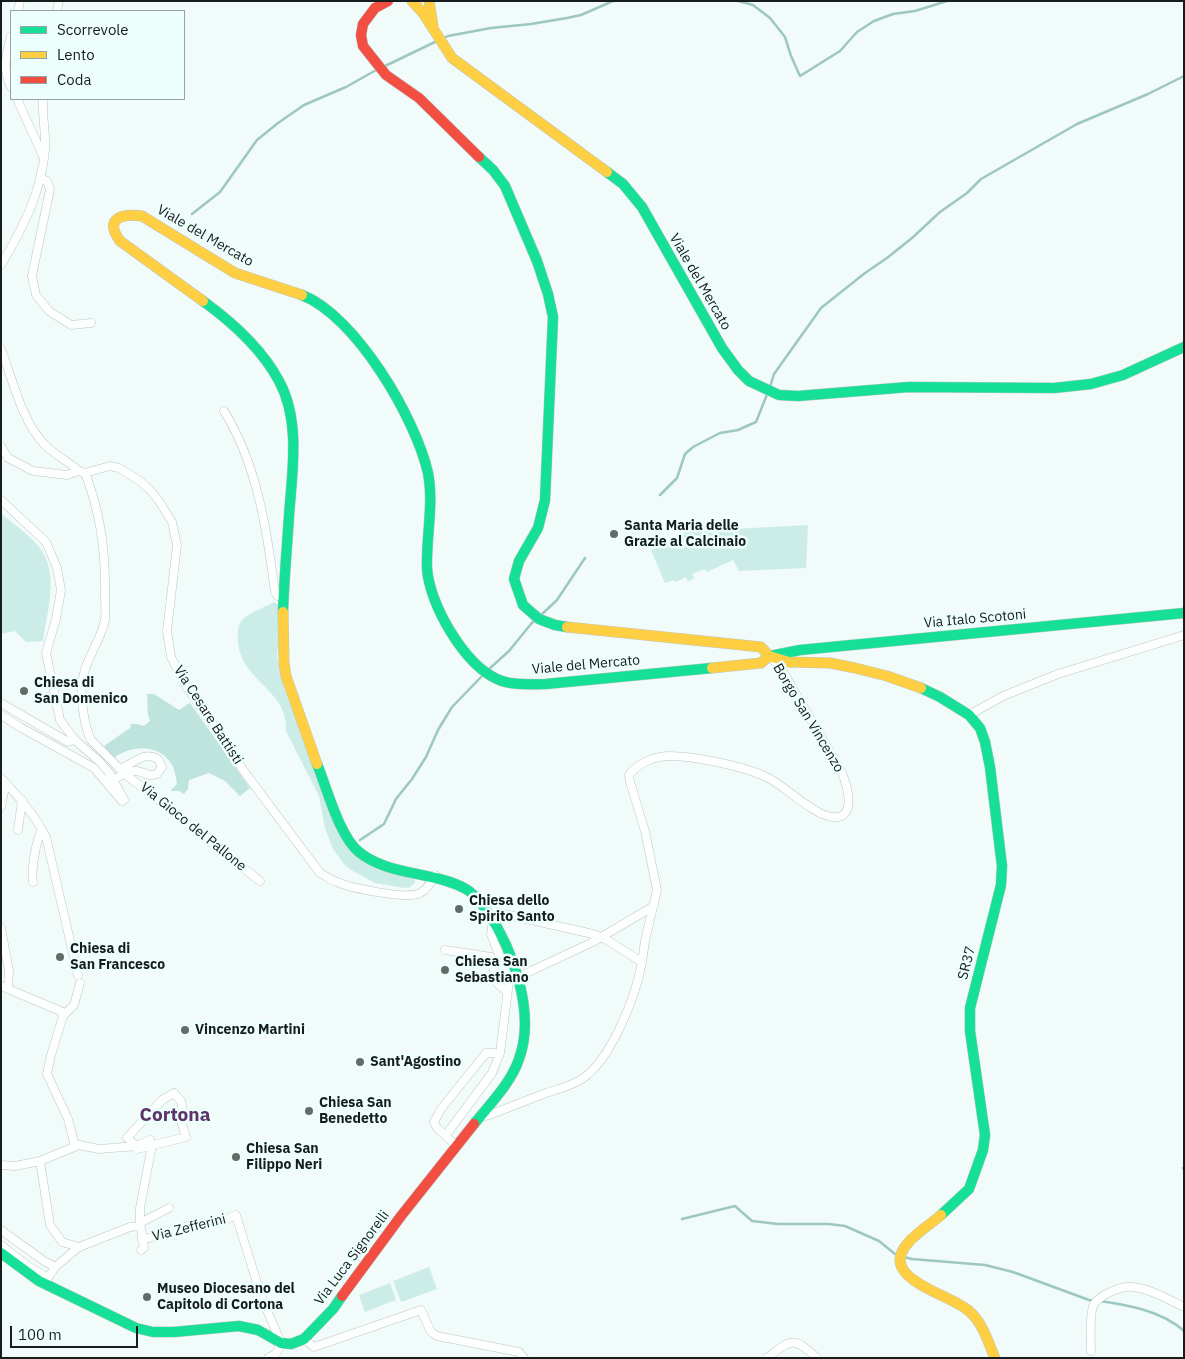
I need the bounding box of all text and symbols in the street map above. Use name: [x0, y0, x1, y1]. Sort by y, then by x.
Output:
legend: [10, 10, 185, 100]
text: Scorrevole: [57, 20, 129, 39]
text: Lento: [57, 45, 95, 64]
text: Coda: [57, 70, 91, 89]
street label: Viale del Mercato: [154, 202, 256, 270]
street label: Viale del Mercato: [666, 231, 734, 333]
place label: Santa Maria delle Grazie al Calcinaio: [624, 518, 746, 550]
marker: Santa Maria delle Grazie al Calcinaio: [608, 528, 620, 540]
street label: Via Italo Scotoni: [923, 606, 1027, 632]
street label: Viale del Mercato: [531, 652, 641, 678]
street label: Borgo San Vincenzo: [769, 661, 847, 775]
street label: Via Cesare Battisti: [170, 662, 246, 768]
place label: Chiesa di San Domenico: [34, 675, 128, 708]
marker: Chiesa di San Domenico: [18, 685, 30, 697]
street label: Via Gioco del Pallone: [137, 779, 249, 875]
place label: Chiesa dello Spirito Santo: [469, 893, 555, 926]
marker: Chiesa dello Spirito Santo: [453, 903, 465, 915]
place label: Chiesa di San Francesco: [70, 941, 165, 974]
street label: SR37: [955, 945, 979, 981]
marker: Chiesa di San Francesco: [54, 951, 66, 963]
place label: Chiesa San Sebastiano: [455, 954, 529, 986]
marker: Chiesa San Sebastiano: [439, 964, 451, 976]
place label: Vincenzo Martini: [195, 1022, 305, 1038]
marker: Vincenzo Martini: [179, 1024, 191, 1036]
place label: Sant'Agostino: [370, 1054, 461, 1070]
marker: Sant'Agostino: [354, 1056, 366, 1068]
place label: Chiesa San Benedetto: [319, 1095, 392, 1128]
district label: Cortona: [140, 1105, 210, 1127]
marker: Chiesa San Benedetto: [303, 1105, 315, 1117]
place label: Chiesa San Filippo Neri: [246, 1141, 322, 1174]
marker: Chiesa San Filippo Neri: [230, 1151, 242, 1163]
street label: Via Luca Signorelli: [311, 1207, 393, 1309]
street label: Via Zefferini: [150, 1211, 228, 1245]
place label: Museo Diocesano del Capitolo di Cortona: [157, 1281, 295, 1314]
marker: Museo Diocesano del Capitolo di Cortona: [141, 1291, 153, 1303]
scale bar: [12, 1316, 140, 1348]
text: 100 m: [18, 1325, 62, 1344]

